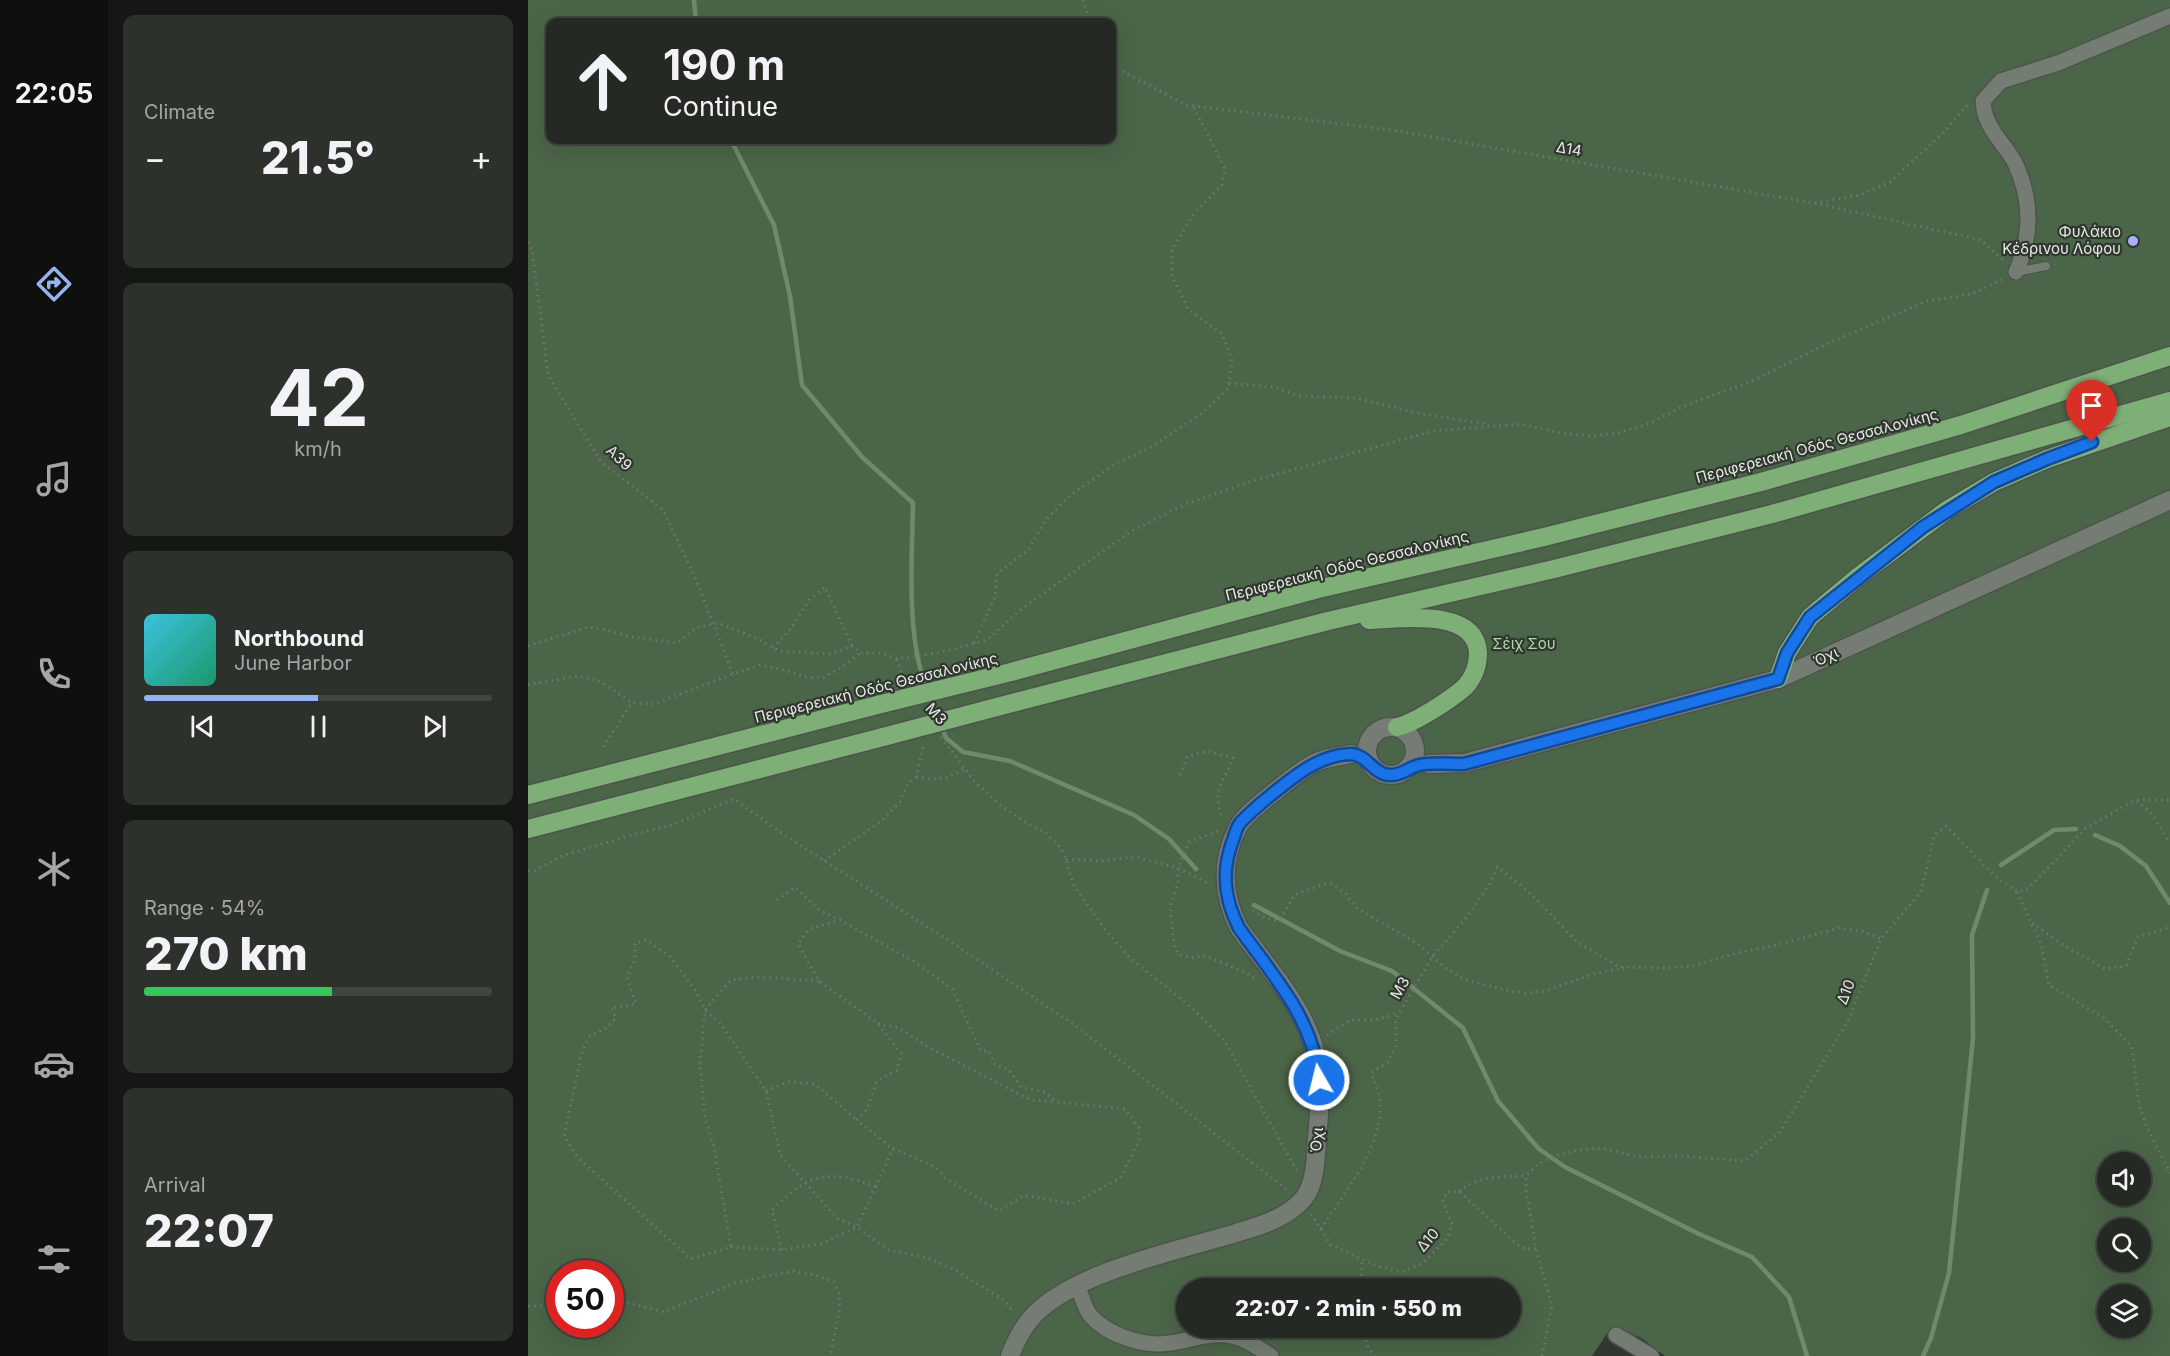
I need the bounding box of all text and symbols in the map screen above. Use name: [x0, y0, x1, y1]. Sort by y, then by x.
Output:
text: 190 m: [663, 39, 785, 90]
icon: ahead: [564, 42, 642, 120]
text: 22:05: [15, 77, 93, 110]
text: Continue: [663, 90, 778, 123]
text: Climate: [144, 100, 215, 124]
text: 21.5°: [261, 130, 375, 185]
street label: Δ14: [1555, 137, 1583, 160]
text: −: [144, 138, 166, 178]
text: +: [470, 138, 492, 178]
place label: Φυλάκιο Κέδρινου Λόφου: [2002, 222, 2121, 258]
marker: Φυλάκιο Κέδρινου Λόφου: [2126, 234, 2140, 248]
icon: directions: [33, 263, 75, 305]
text: 42: [267, 350, 369, 445]
pin: [2066, 380, 2117, 442]
icon: arrive: [2075, 389, 2108, 422]
street label: Περιφερειακή Οδός Θεσσαλονίκης: [1694, 404, 1940, 487]
text: km/h: [294, 437, 342, 461]
street label: Α39: [602, 441, 636, 474]
icon: music: [33, 458, 75, 500]
street label: Περιφερειακή Οδός Θεσσαλονίκης: [1223, 526, 1470, 605]
text: Northbound: [234, 625, 364, 651]
park label: Σέιχ Σου: [1492, 634, 1556, 653]
street label: Όχι: [1810, 643, 1841, 671]
street label: Περιφερειακή Οδός Θεσσαλονίκης: [752, 648, 999, 727]
text: June Harbor: [234, 651, 352, 675]
icon: phone: [33, 653, 75, 695]
street label: Μ3: [922, 699, 951, 728]
icon: previous: [186, 710, 219, 743]
icon: pause: [302, 710, 335, 743]
icon: next: [418, 710, 451, 743]
icon: climate: [33, 848, 75, 890]
text: Range · 54%: [144, 896, 265, 920]
text: 270 km: [144, 926, 308, 981]
street label: Μ3: [1386, 973, 1414, 1002]
street label: Δ10: [1832, 977, 1859, 1007]
icon: car: [33, 1043, 75, 1085]
position arrow: [1287, 1048, 1351, 1112]
street label: Όχι: [1306, 1126, 1327, 1154]
map controls: [2097, 1152, 2151, 1338]
button: sound: [2097, 1152, 2151, 1206]
text: Arrival: [144, 1173, 206, 1197]
text: 22:07: [144, 1203, 274, 1258]
button: search: [2097, 1218, 2151, 1272]
street label: Δ10: [1412, 1224, 1443, 1255]
icon: filters: [33, 1238, 75, 1280]
speed limit sign: 50: [546, 1260, 624, 1338]
button: layers: [2097, 1284, 2151, 1338]
text: 22:07 · 2 min · 550 m: [1235, 1295, 1462, 1321]

